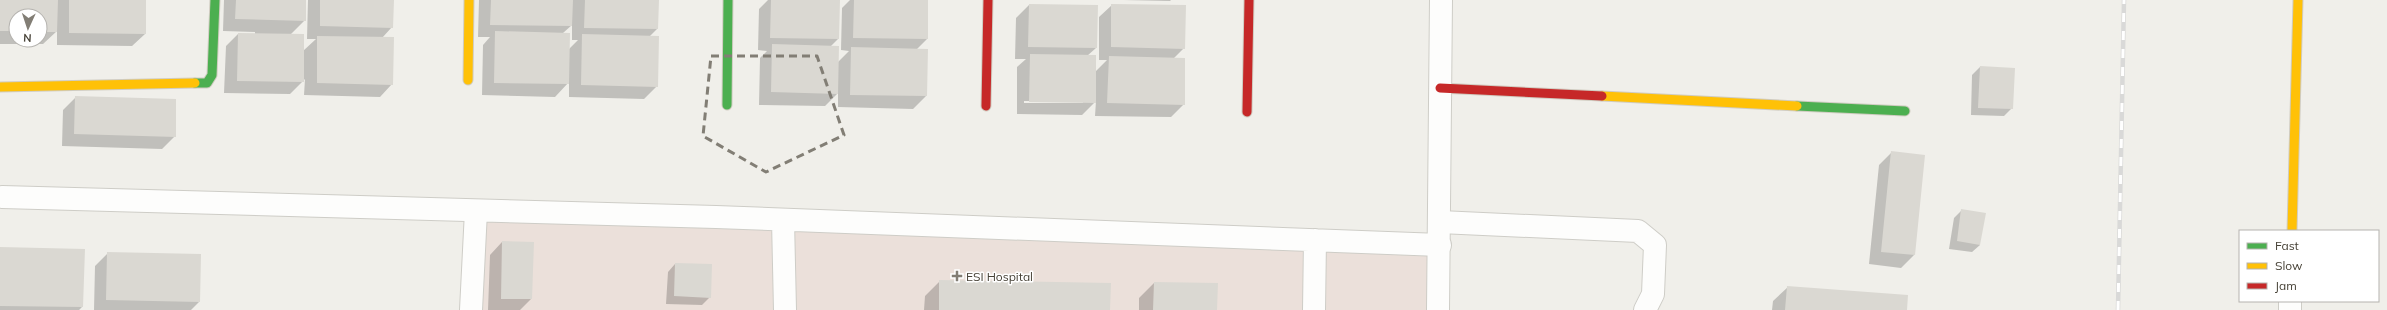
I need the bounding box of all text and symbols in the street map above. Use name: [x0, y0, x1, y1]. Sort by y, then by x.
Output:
north arrow: [8, 8, 48, 48]
text: N: [23, 31, 32, 45]
legend: [2239, 230, 2379, 302]
text: Fast: [2275, 238, 2299, 253]
text: Slow: [2275, 258, 2303, 273]
place label: ESI Hospital: [966, 269, 1033, 284]
marker: ESI Hospital: [951, 270, 963, 282]
text: Jam: [2275, 278, 2297, 293]

